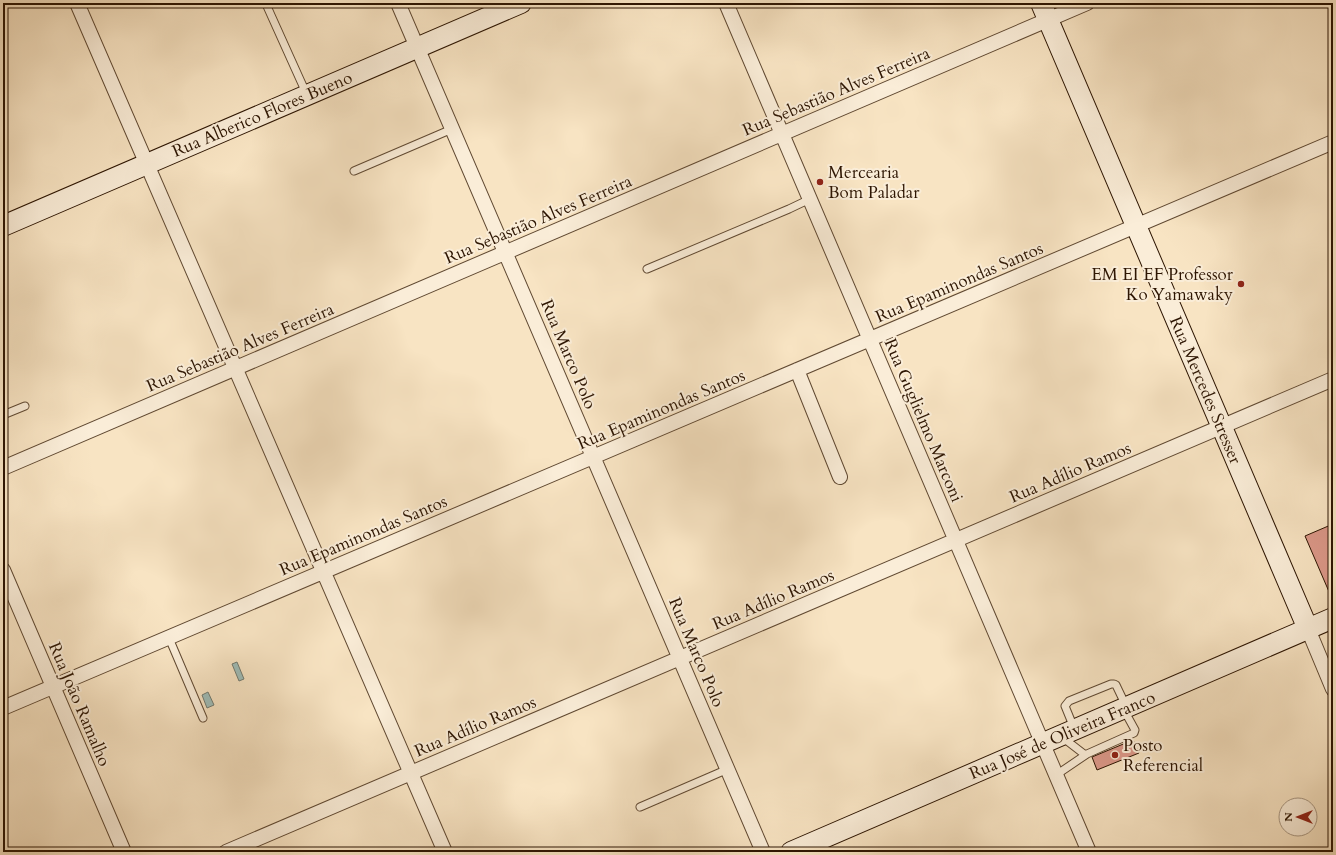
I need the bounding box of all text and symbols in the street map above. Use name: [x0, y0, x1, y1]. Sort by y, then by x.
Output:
street label: Rua Sebastião Alves Ferreira: [739, 41, 934, 141]
street label: Rua Alberico Flores Bueno: [169, 66, 356, 163]
place label: Mercearia Bom Paladar: [828, 161, 920, 204]
street label: Rua Sebastião Alves Ferreira: [441, 169, 636, 269]
marker: Mercearia Bom Paladar: [815, 177, 825, 187]
street label: Rua Epaminondas Santos: [872, 237, 1047, 328]
place label: EM EI EF Professor Ko Yamawaky: [1091, 263, 1234, 306]
marker: EM EI EF Professor Ko Yamawaky: [1236, 279, 1246, 289]
street label: Rua Marco Polo: [535, 296, 602, 412]
street label: Rua Sebastião Alves Ferreira: [143, 297, 338, 397]
street label: Rua Mercedes Stresser: [1164, 313, 1247, 468]
street label: Rua Guglielmo Marconi: [879, 335, 969, 506]
street label: Rua Epaminondas Santos: [574, 364, 749, 455]
street label: Rua Adílio Ramos: [1006, 436, 1135, 508]
street label: Rua Epaminondas Santos: [276, 490, 451, 581]
street label: Rua Adílio Ramos: [709, 563, 838, 635]
street label: Rua Marco Polo: [663, 594, 730, 710]
street label: Rua João Ramalho: [43, 639, 116, 770]
street label: Rua José de Oliveira Franco: [966, 686, 1159, 785]
street label: Rua Adílio Ramos: [411, 690, 540, 762]
place label: Posto Referencial: [1123, 734, 1204, 777]
marker: Posto Referencial: [1110, 750, 1120, 760]
north arrow: [1278, 797, 1318, 837]
text: N: [1281, 812, 1296, 822]

